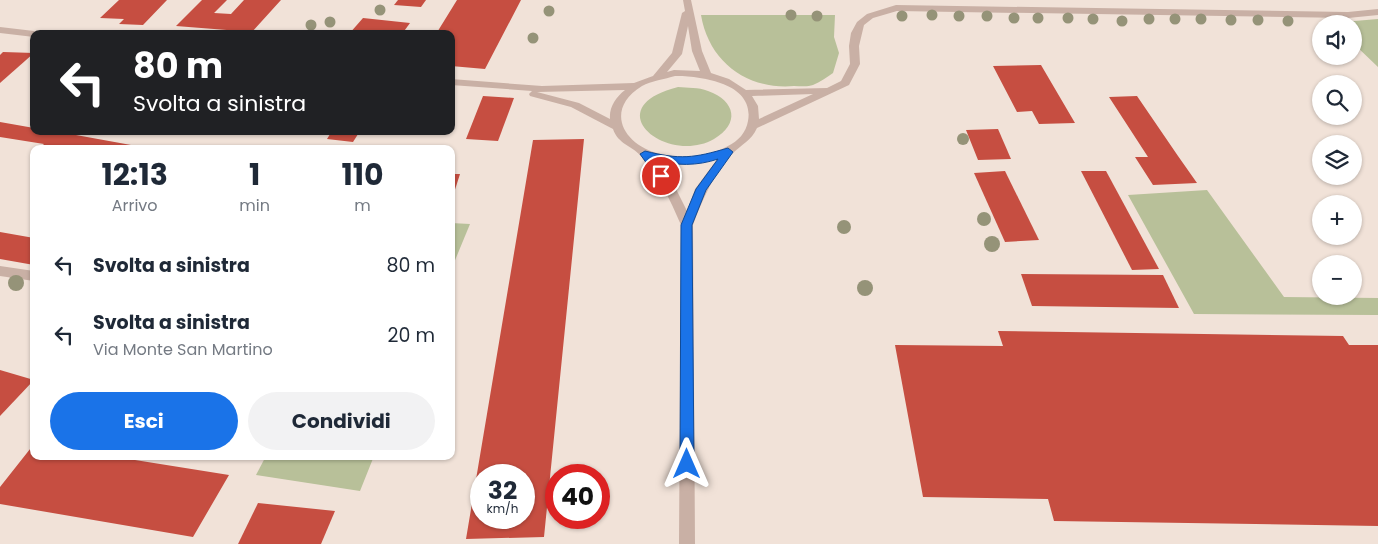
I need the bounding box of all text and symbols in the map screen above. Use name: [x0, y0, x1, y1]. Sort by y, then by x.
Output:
map controls: [1312, 15, 1362, 305]
button: sound: [1312, 15, 1362, 65]
text: 80 m: [133, 41, 223, 90]
icon: left: [50, 50, 115, 115]
button: search: [1312, 75, 1362, 125]
text: Svolta a sinistra: [133, 88, 306, 119]
button: layers: [1312, 135, 1362, 185]
text: 12:13: [101, 153, 168, 196]
text: 1: [249, 153, 260, 196]
text: 110: [341, 153, 384, 196]
pin: [640, 155, 682, 197]
icon: arrive: [647, 162, 675, 190]
text: Arrivo: [112, 194, 158, 217]
text: min: [239, 194, 270, 217]
text: m: [354, 194, 371, 217]
button: +: [1312, 195, 1362, 245]
icon: left: [50, 251, 78, 279]
text: Svolta a sinistra: [93, 252, 250, 279]
text: 80 m: [386, 252, 435, 279]
button: −: [1312, 255, 1362, 305]
text: Svolta a sinistra: [93, 309, 250, 336]
icon: left: [50, 321, 78, 349]
text: 20 m: [387, 322, 435, 349]
text: Via Monte San Martino: [93, 338, 273, 361]
button: Esci: [50, 392, 238, 450]
button: Condividi: [248, 392, 435, 450]
position arrow: [660, 437, 712, 489]
speed limit sign: 40: [545, 464, 610, 529]
text: 32: [488, 473, 517, 508]
text: km/h: [487, 500, 518, 517]

